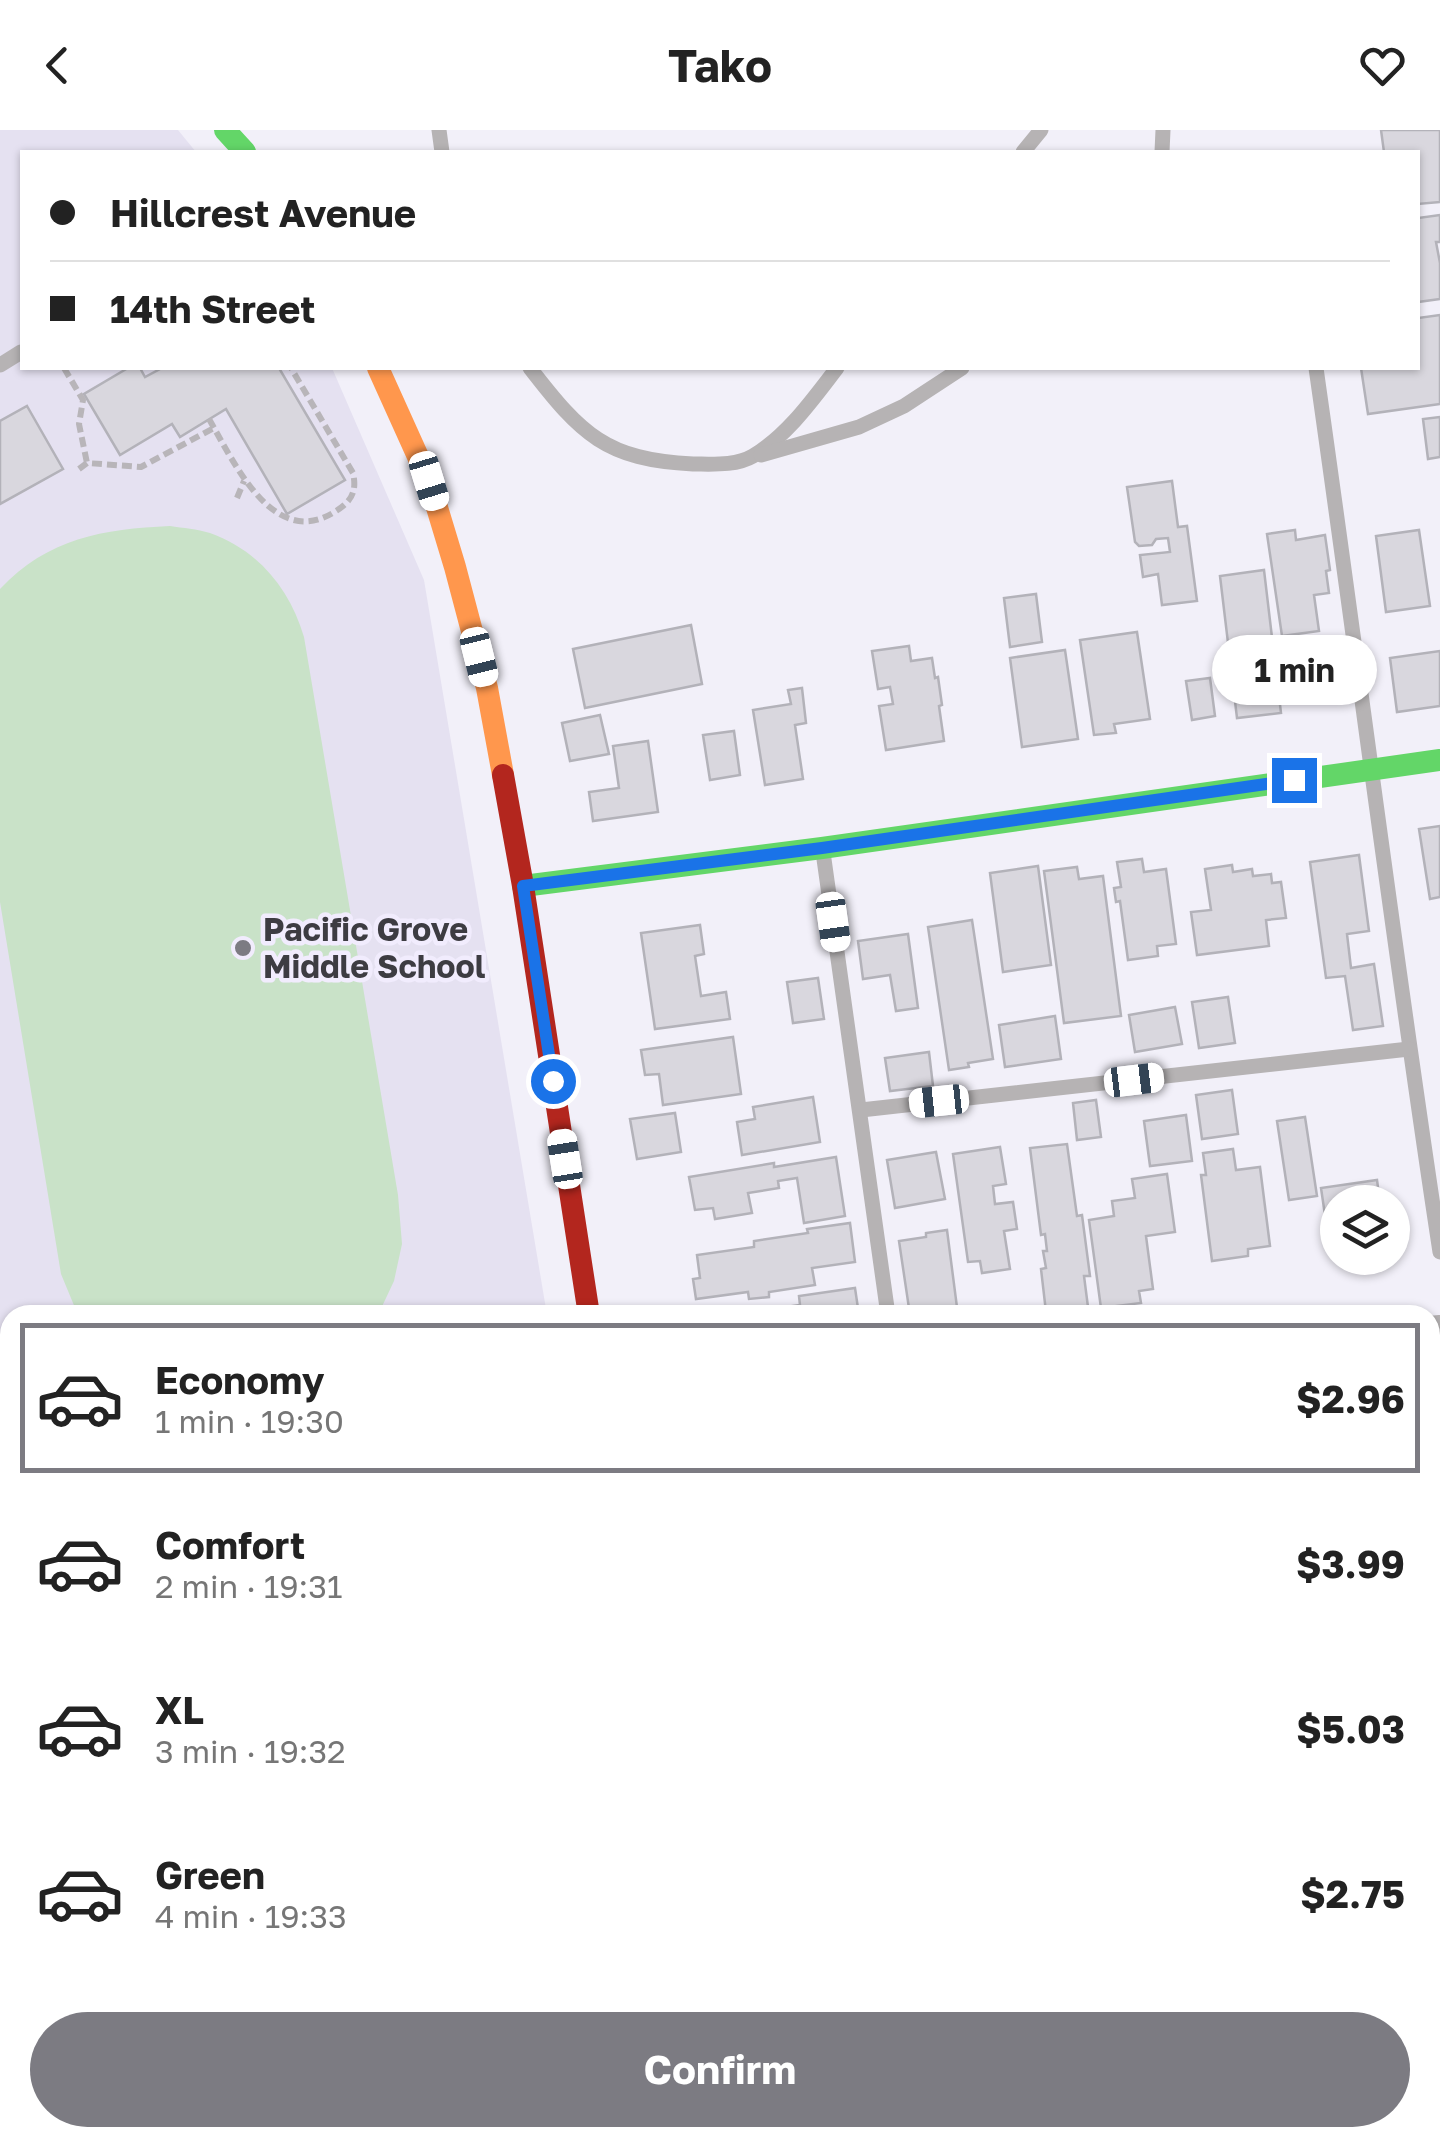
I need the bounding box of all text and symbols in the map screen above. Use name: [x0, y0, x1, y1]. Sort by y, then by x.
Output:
icon: back: [30, 38, 85, 93]
text: Tako: [668, 38, 772, 92]
icon: heart: [1355, 38, 1410, 93]
text: Hillcrest Avenue: [110, 190, 416, 235]
text: 14th Street: [110, 286, 315, 331]
car: [406, 448, 452, 514]
car: [457, 624, 501, 690]
callout: 1 min: [1212, 635, 1376, 705]
text: 1 min: [1254, 651, 1335, 689]
route end: [1272, 758, 1317, 803]
car: [814, 890, 852, 954]
place label: Pacific Grove Middle School: [263, 910, 486, 985]
marker: Pacific Grove Middle School: [232, 937, 254, 959]
route start: [531, 1059, 576, 1104]
car: [1102, 1061, 1166, 1099]
car: [908, 1083, 970, 1119]
car: [545, 1127, 585, 1191]
map controls: [1320, 1185, 1410, 1275]
button: layers: [1320, 1185, 1410, 1275]
icon: car: [35, 1353, 125, 1443]
text: Economy: [155, 1357, 324, 1402]
text: $2.96: [1296, 1376, 1405, 1421]
text: 1 min · 19:30: [155, 1402, 344, 1440]
icon: car: [35, 1518, 125, 1608]
text: Comfort: [155, 1522, 305, 1567]
text: $3.99: [1296, 1541, 1405, 1586]
text: 2 min · 19:31: [155, 1567, 342, 1605]
icon: car: [35, 1683, 125, 1773]
text: XL: [155, 1687, 204, 1732]
text: $5.03: [1296, 1706, 1405, 1751]
text: 3 min · 19:32: [155, 1732, 346, 1770]
icon: car: [35, 1848, 125, 1938]
text: Green: [155, 1852, 265, 1897]
text: $2.75: [1300, 1871, 1405, 1916]
text: 4 min · 19:33: [155, 1897, 347, 1935]
button: Confirm: [30, 2012, 1410, 2127]

